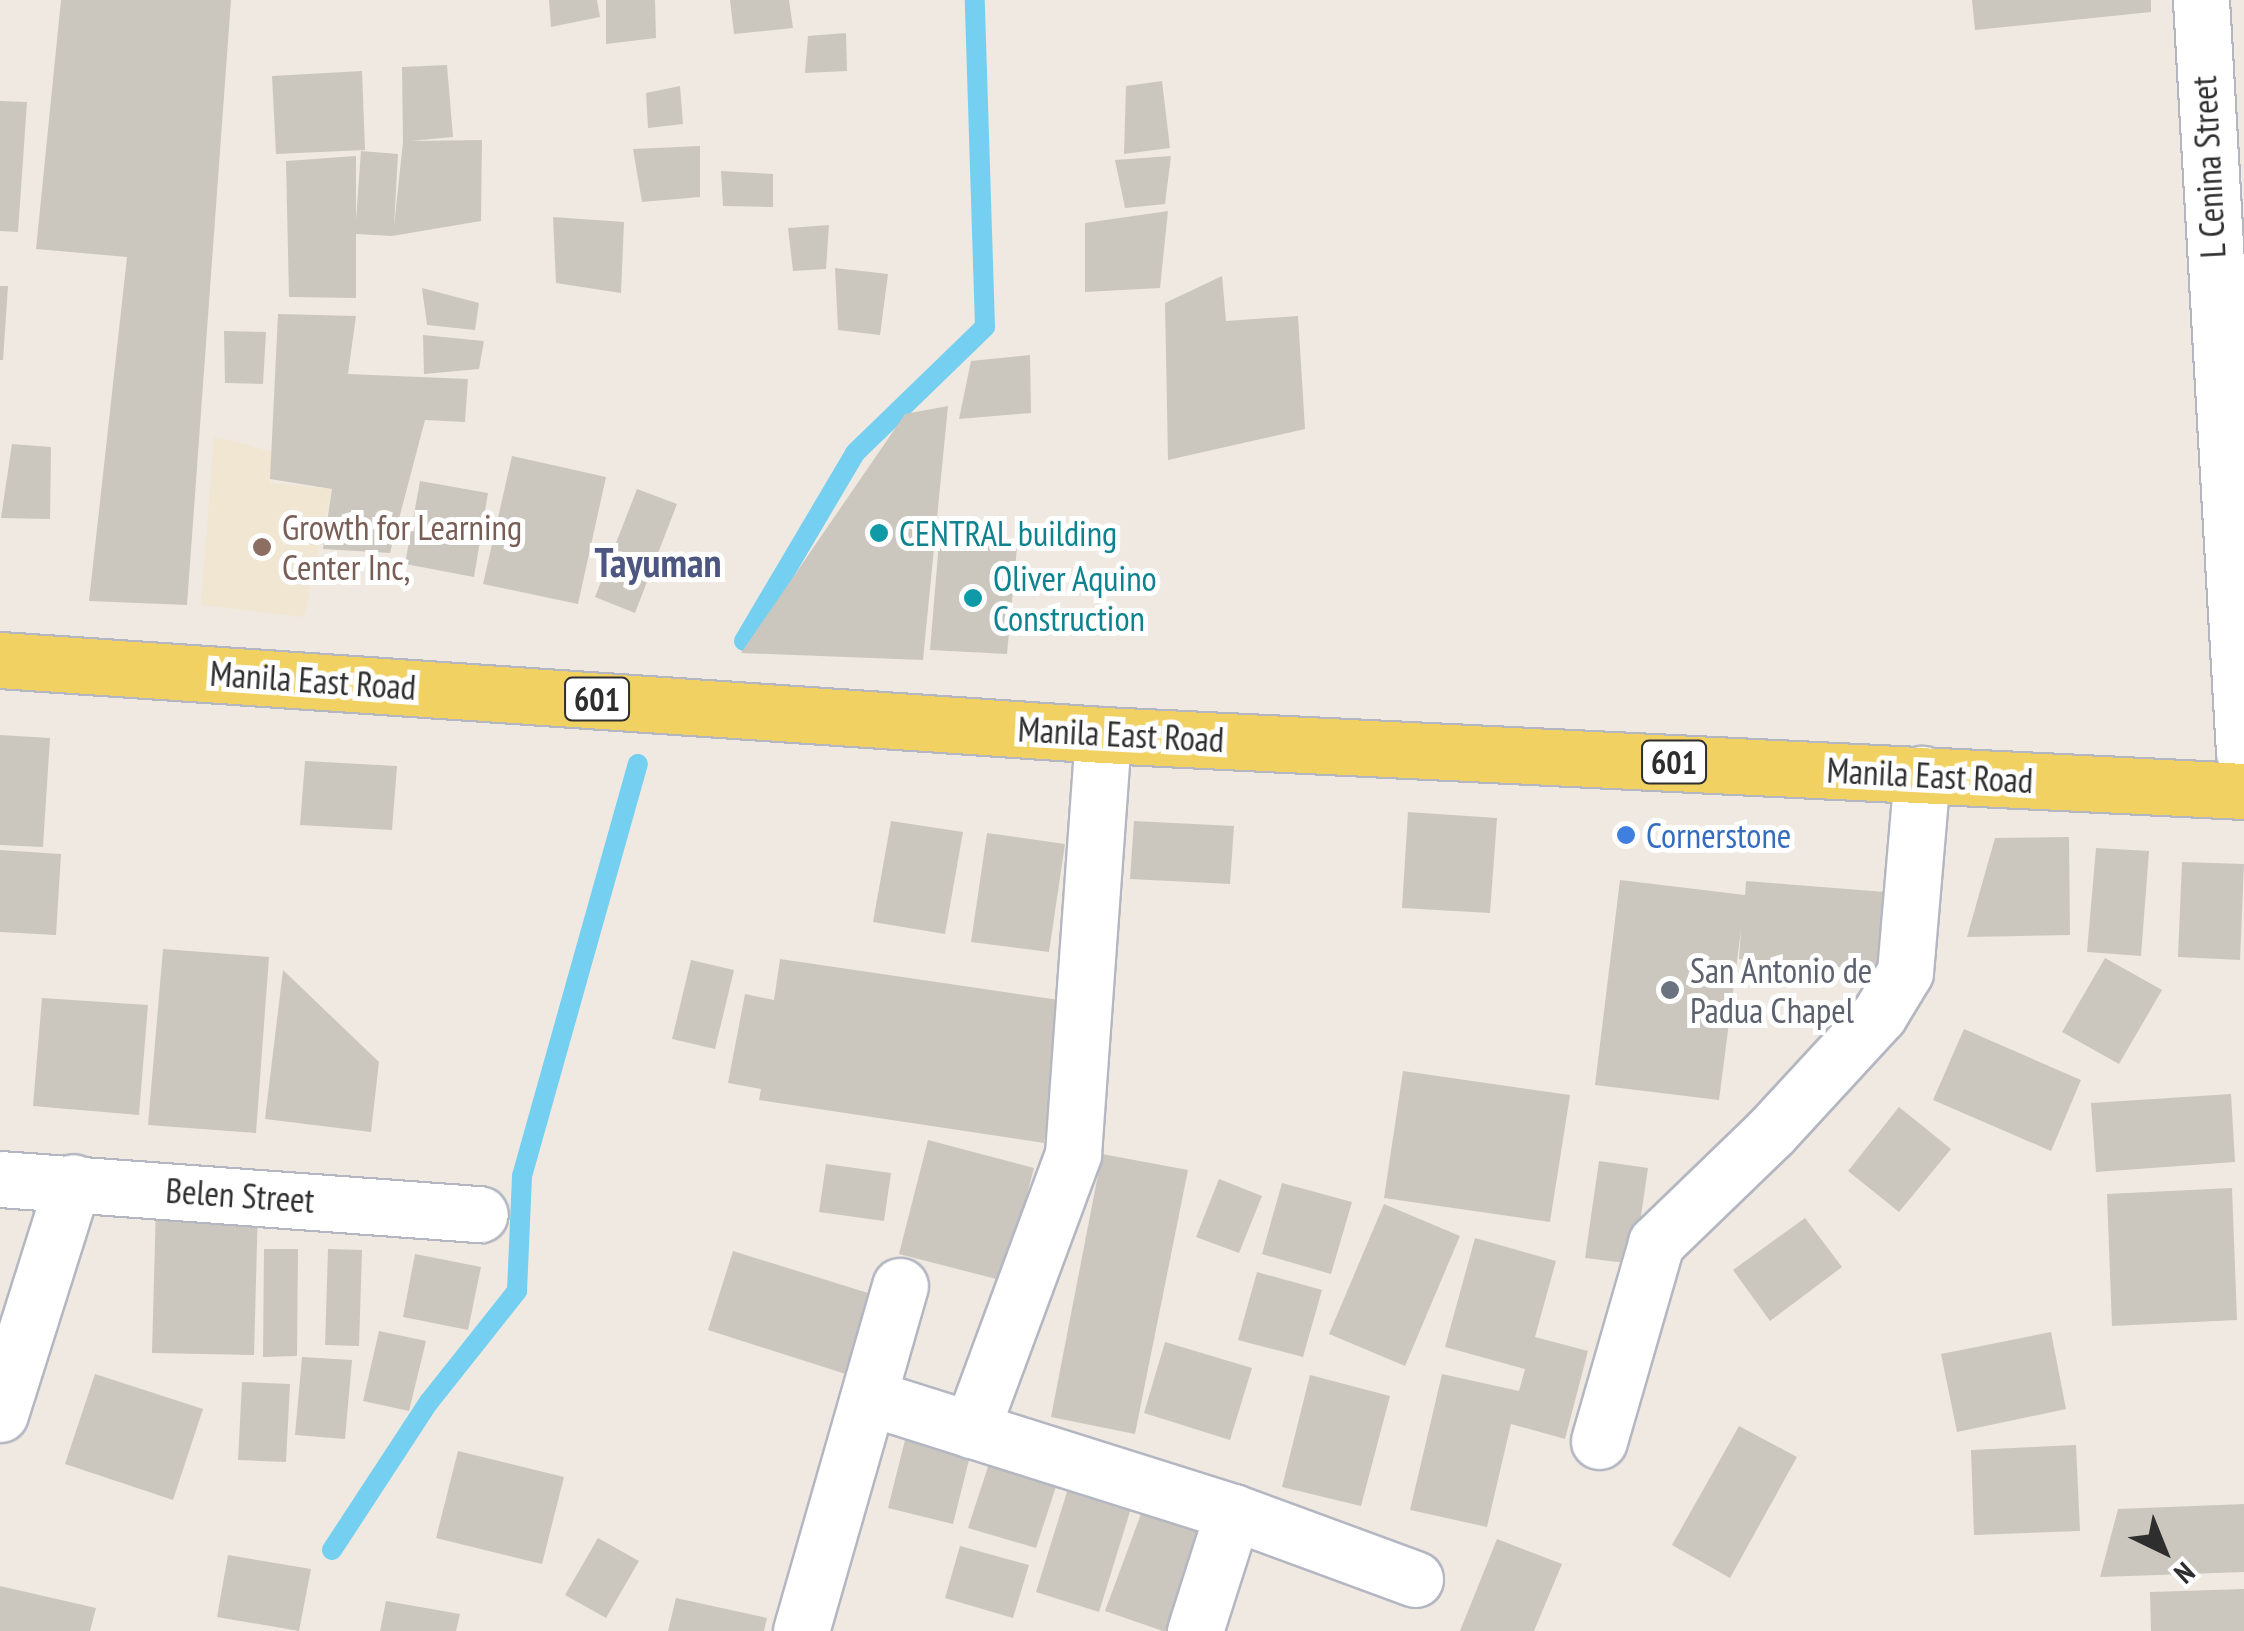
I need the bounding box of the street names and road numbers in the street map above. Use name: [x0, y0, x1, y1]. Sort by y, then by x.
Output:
street label: L Cenina Street: [2182, 74, 2234, 260]
street label: Manila East Road: [209, 652, 417, 708]
road number: 601: [562, 672, 632, 726]
street label: Manila East Road: [1017, 708, 1225, 760]
road number: 601: [1639, 735, 1709, 789]
street label: Manila East Road: [1826, 749, 2034, 801]
street label: Belen Street: [164, 1169, 316, 1221]

